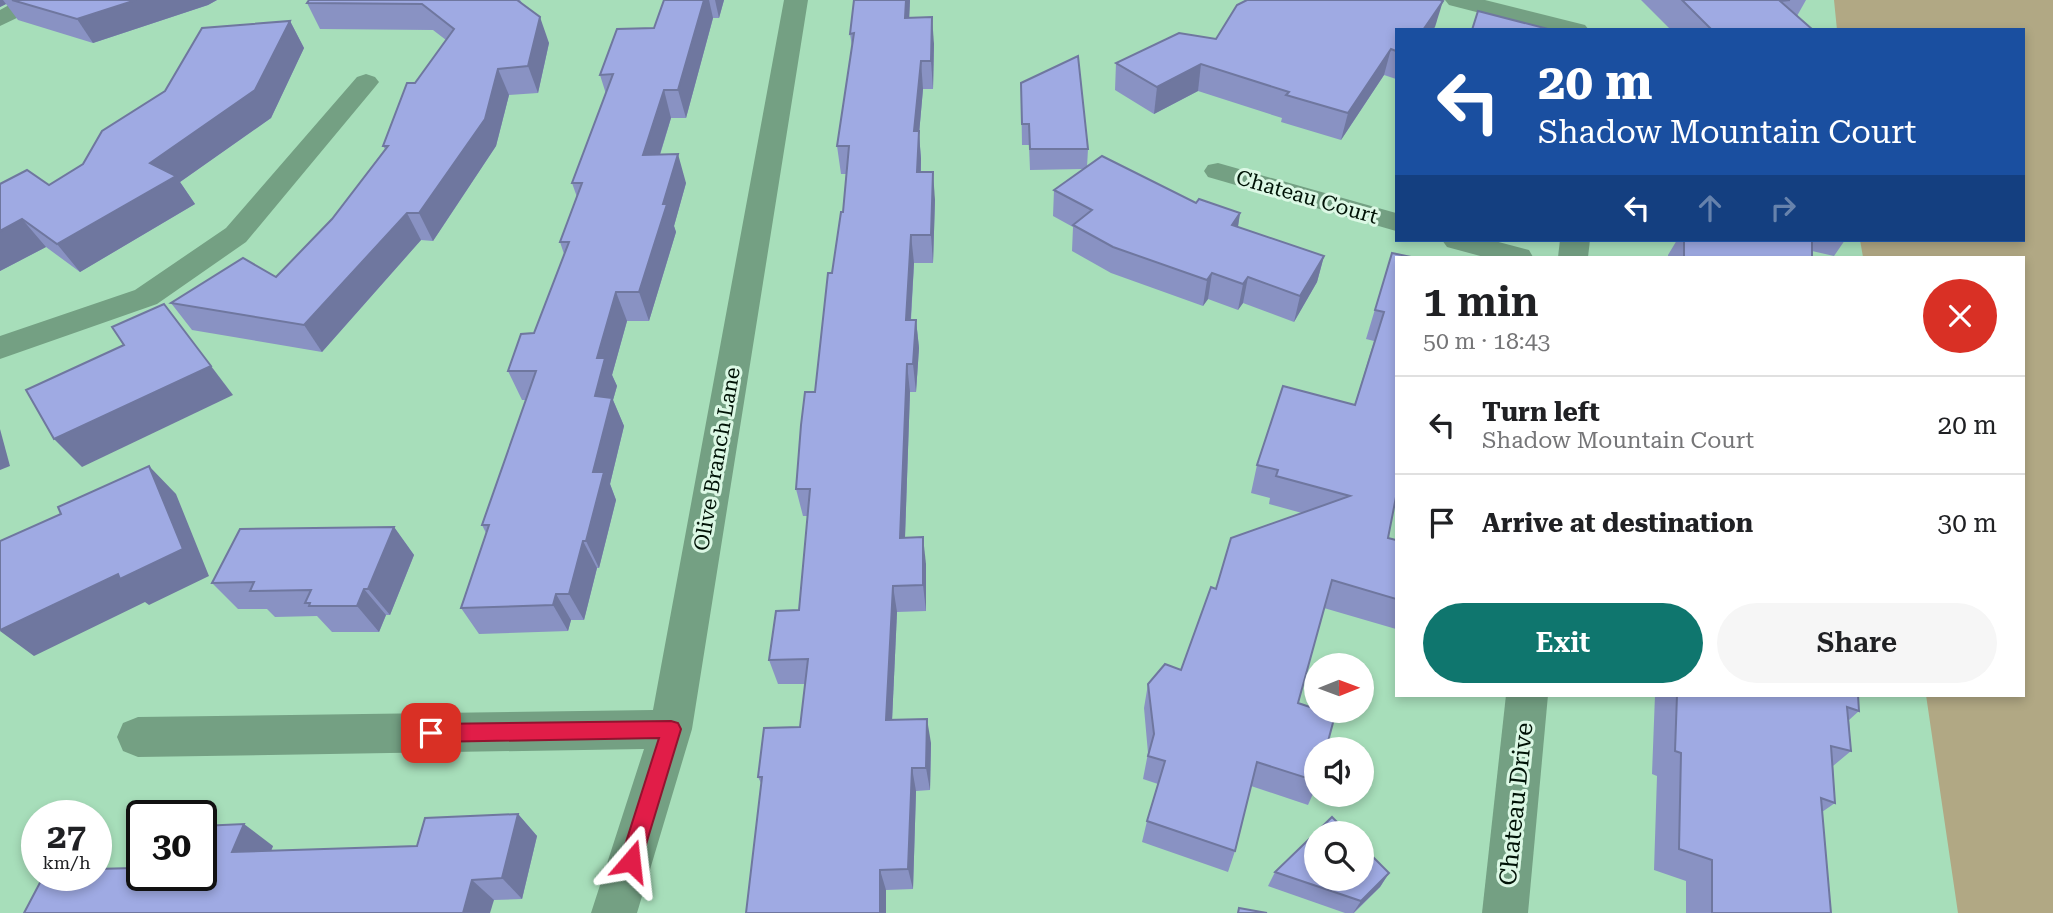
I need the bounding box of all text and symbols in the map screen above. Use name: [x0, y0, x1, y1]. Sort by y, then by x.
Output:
text: 20 m: [1538, 54, 1653, 111]
icon: left: [1423, 56, 1514, 147]
text: Shadow Mountain Court: [1538, 113, 1917, 151]
street label: Chateau Court: [1233, 165, 1381, 229]
icon: left: [1618, 189, 1656, 227]
icon: ahead: [1691, 189, 1729, 227]
icon: right: [1764, 189, 1802, 227]
text: 1 min: [1423, 277, 1539, 326]
button: close: [1923, 279, 1997, 353]
text: 50 m · 18:43: [1423, 328, 1550, 355]
street label: Olive Branch Lane: [689, 365, 745, 553]
text: Turn left: [1482, 397, 1600, 427]
icon: left: [1423, 406, 1461, 444]
text: 20 m: [1938, 410, 1997, 440]
text: Shadow Mountain Court: [1482, 427, 1754, 454]
icon: arrive: [1423, 504, 1461, 542]
text: Arrive at destination: [1482, 508, 1753, 538]
text: 30 m: [1938, 508, 1997, 538]
button: Exit: [1423, 603, 1703, 683]
button: Share: [1717, 603, 1997, 683]
north arrow: [1304, 653, 1374, 723]
map controls: [1304, 653, 1374, 891]
pin: [401, 703, 461, 763]
icon: arrive: [412, 714, 450, 752]
street label: Chateau Drive: [1494, 721, 1538, 887]
button: sound: [1304, 737, 1374, 807]
speed limit sign: 30: [126, 800, 217, 891]
text: 27: [47, 816, 86, 857]
button: search: [1304, 821, 1374, 891]
position arrow: [594, 824, 668, 898]
text: km/h: [42, 852, 91, 873]

